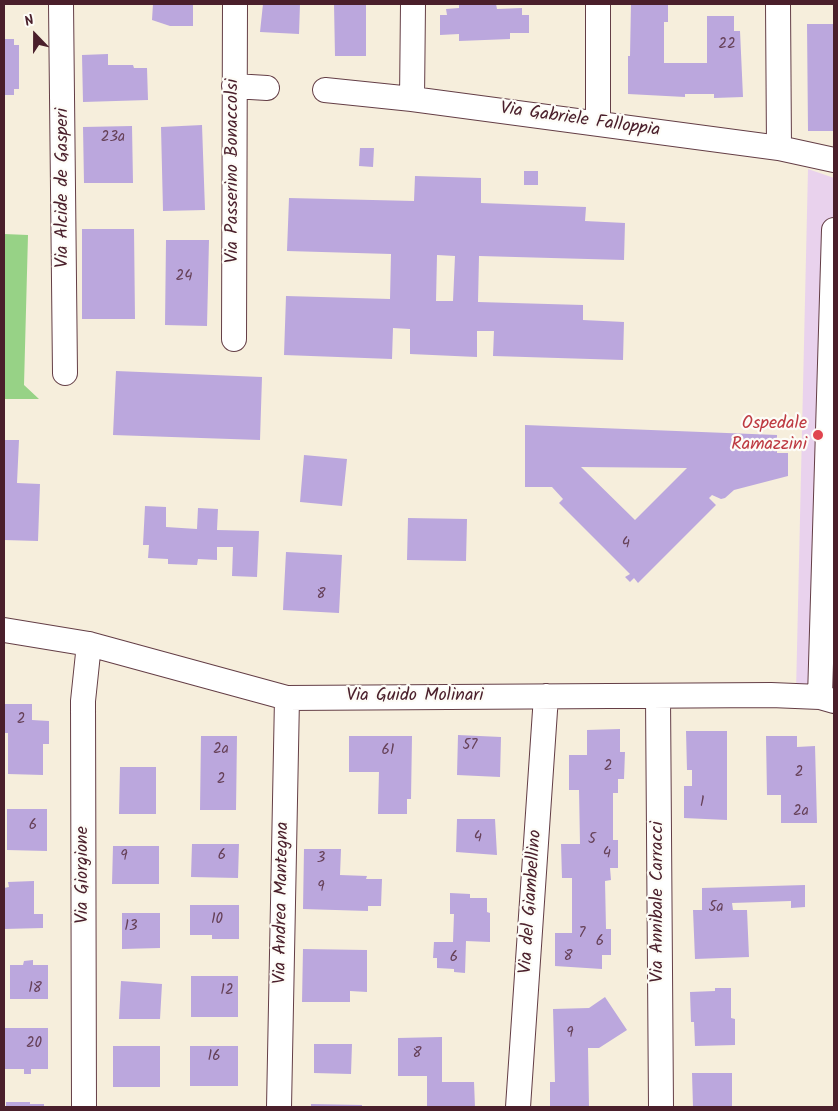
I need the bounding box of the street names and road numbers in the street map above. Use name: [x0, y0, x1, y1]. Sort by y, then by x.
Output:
street label: Via Passerino Bonaccolsi: [223, 79, 245, 263]
street label: Via Gabriele Falloppia: [499, 99, 661, 143]
street label: Via Alcide de Gasperi: [53, 108, 75, 268]
street label: Via Guido Molinari: [346, 686, 484, 708]
street label: Via Andrea Mantegna: [271, 821, 295, 985]
street label: Via Annibale Carracci: [648, 821, 670, 983]
street label: Via Giorgione: [73, 826, 95, 924]
street label: Via del Giambellino: [516, 829, 548, 975]

